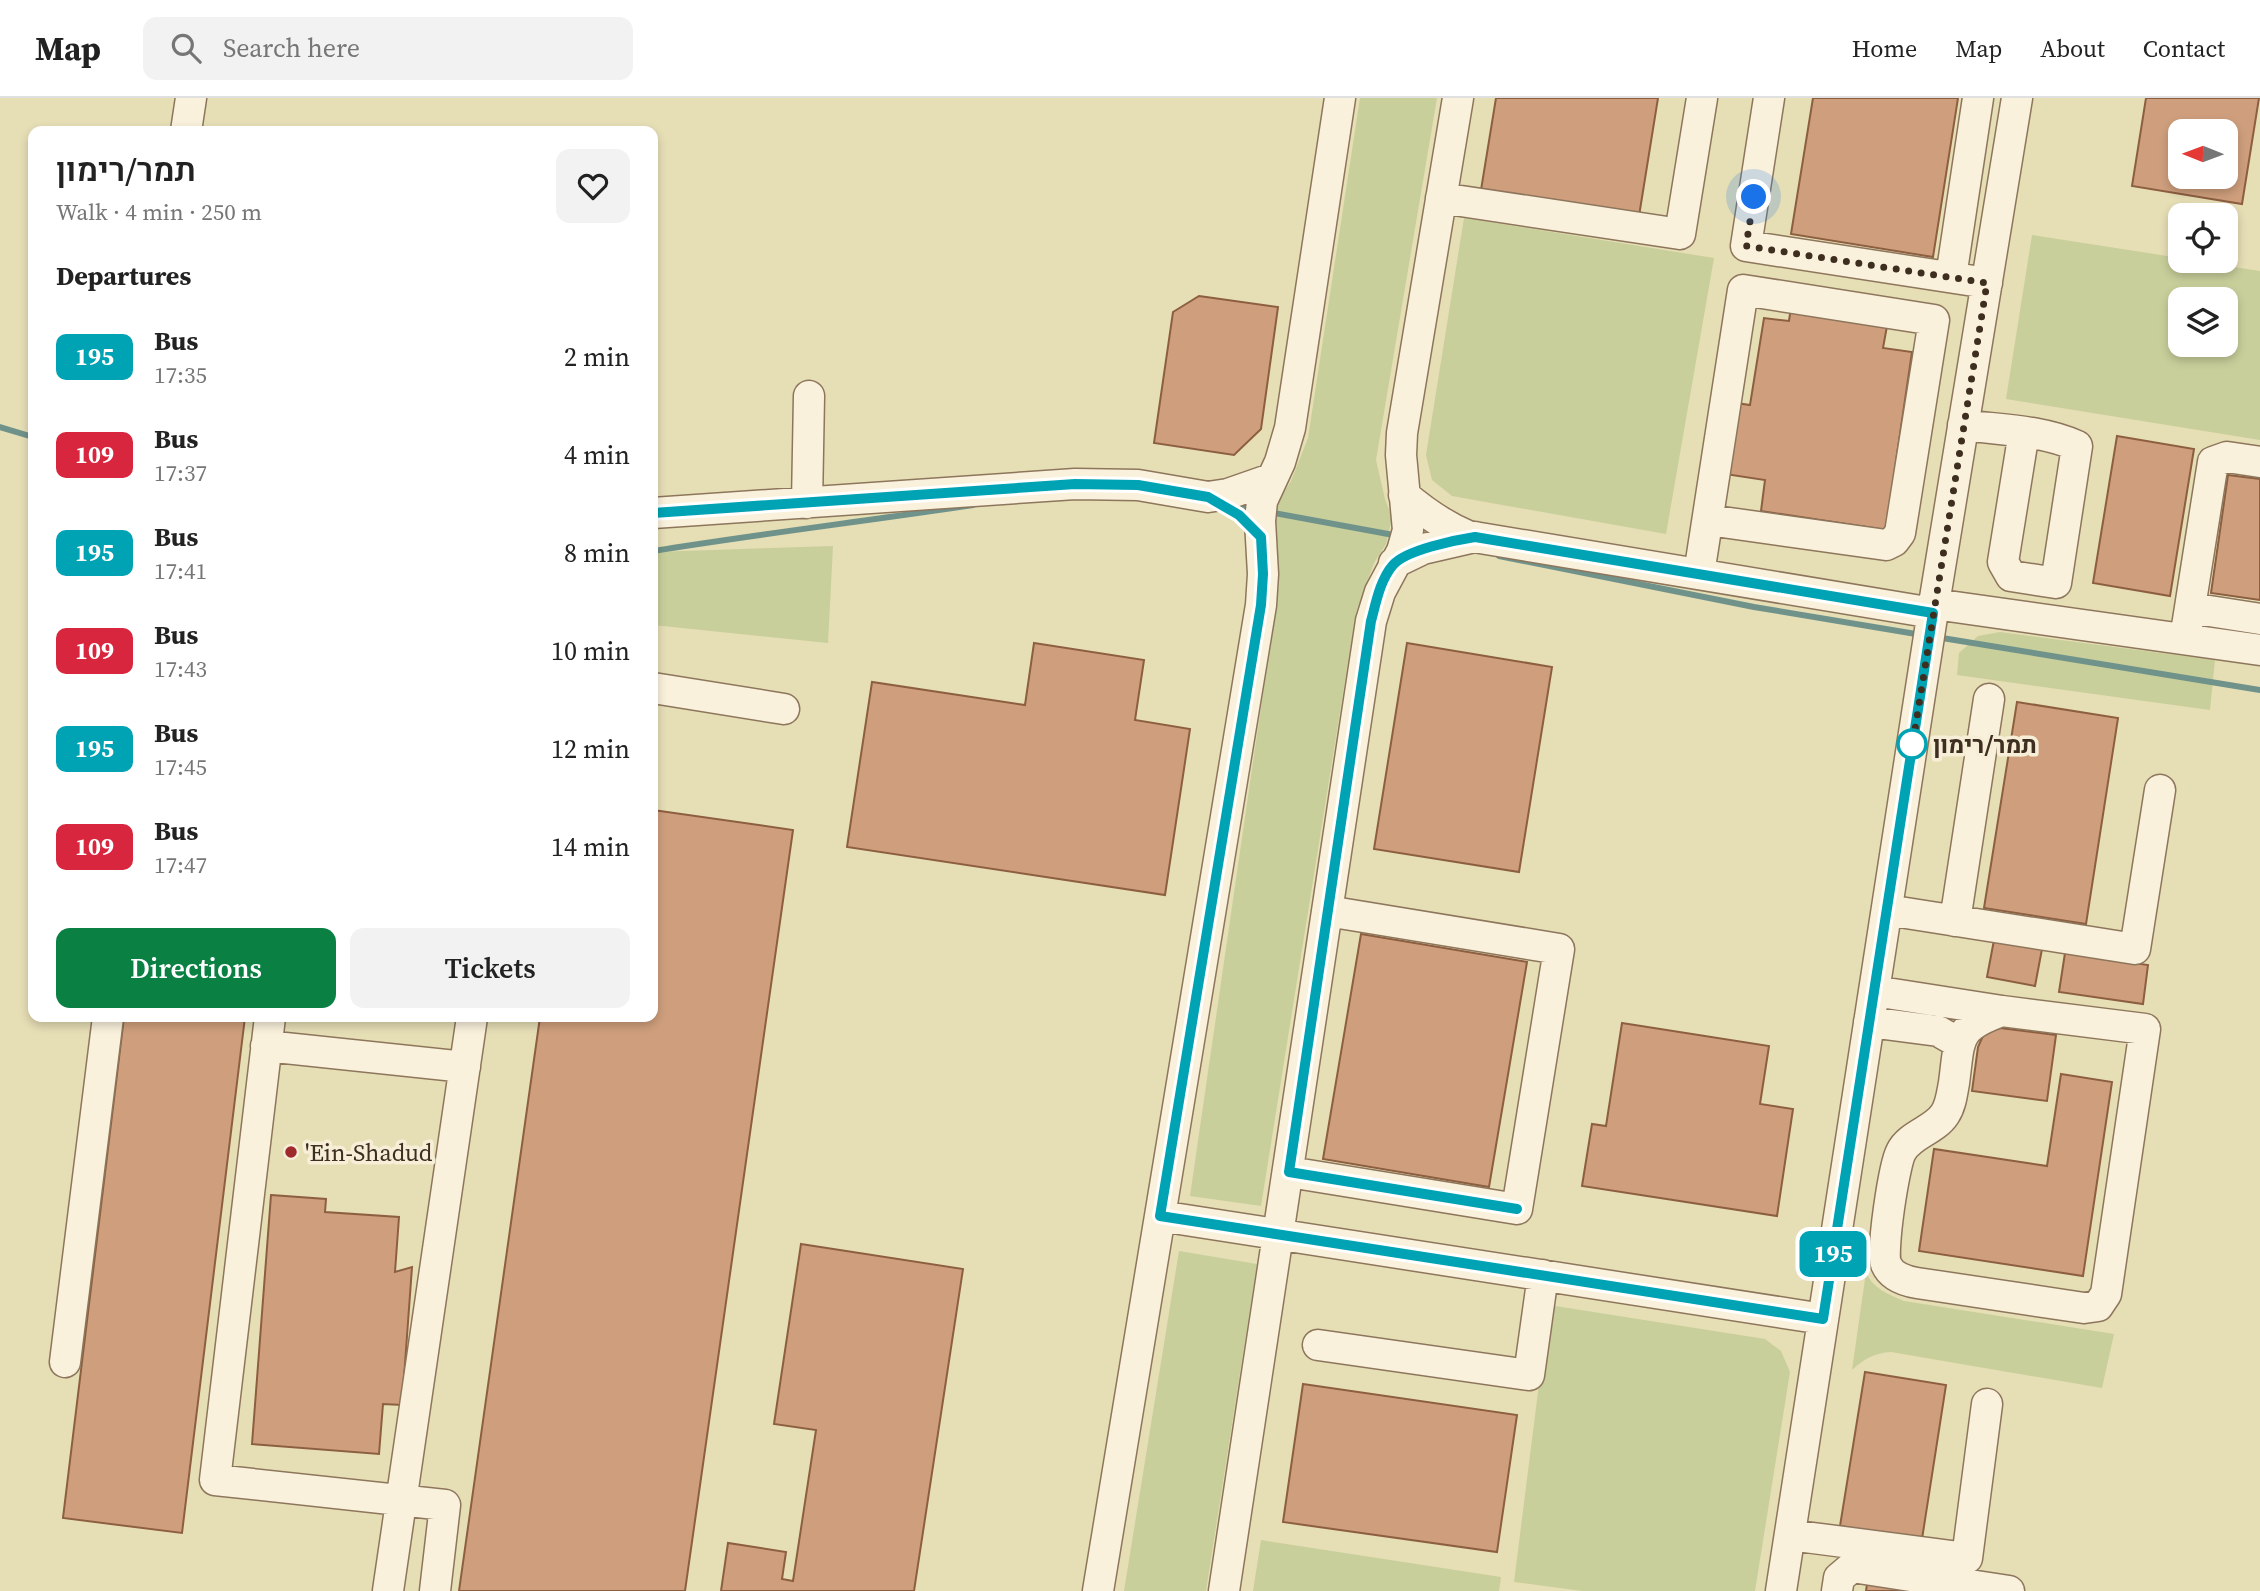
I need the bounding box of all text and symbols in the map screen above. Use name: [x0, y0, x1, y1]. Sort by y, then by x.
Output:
search box: [143, 17, 633, 80]
text: Map: [35, 26, 101, 71]
icon: search: [167, 29, 205, 67]
text: Search here: [223, 30, 360, 66]
text: Home: [1852, 32, 1917, 65]
text: Map: [1955, 32, 2002, 65]
text: About: [2040, 32, 2105, 65]
text: Contact: [2143, 32, 2225, 65]
north arrow: [2168, 119, 2238, 189]
map controls: [2168, 119, 2238, 357]
text: תמר/רימון: [56, 147, 196, 192]
button: heart: [556, 149, 630, 223]
your location: [1736, 179, 1771, 214]
text: Walk · 4 min · 250 m: [56, 196, 262, 228]
button: locate: [2168, 203, 2238, 273]
text: Departures: [56, 258, 191, 294]
button: layers: [2168, 287, 2238, 357]
text: Bus: [154, 323, 198, 359]
text: 2 min: [564, 339, 630, 375]
text: 195: [75, 340, 114, 373]
text: 17:35: [154, 359, 207, 391]
text: Bus: [154, 421, 198, 457]
text: 4 min: [564, 437, 630, 473]
text: 109: [75, 438, 114, 471]
text: 17:37: [154, 457, 207, 489]
text: Bus: [154, 519, 198, 555]
text: 8 min: [564, 535, 630, 571]
text: 195: [75, 536, 114, 569]
text: 17:41: [154, 555, 207, 587]
text: Bus: [154, 617, 198, 653]
text: 10 min: [551, 633, 630, 669]
text: 109: [75, 634, 114, 667]
text: 17:43: [154, 653, 207, 685]
text: Bus: [154, 715, 198, 751]
place label: תמר/רימון: [1933, 728, 2037, 761]
marker: תמר/רימון: [1897, 729, 1927, 759]
text: 12 min: [551, 731, 630, 767]
text: 195: [75, 732, 114, 765]
text: 17:45: [154, 751, 207, 783]
text: Bus: [154, 813, 198, 849]
text: 14 min: [551, 829, 630, 865]
text: 109: [75, 830, 114, 863]
text: 17:47: [154, 849, 207, 881]
button: Directions: [56, 928, 336, 1008]
button: Tickets: [350, 928, 630, 1008]
place label: 'Ein-Shadud: [305, 1136, 433, 1169]
marker: 'Ein-Shadud: [283, 1144, 299, 1160]
line badge: 195: [1793, 1231, 1873, 1277]
text: 195: [1813, 1237, 1853, 1270]

